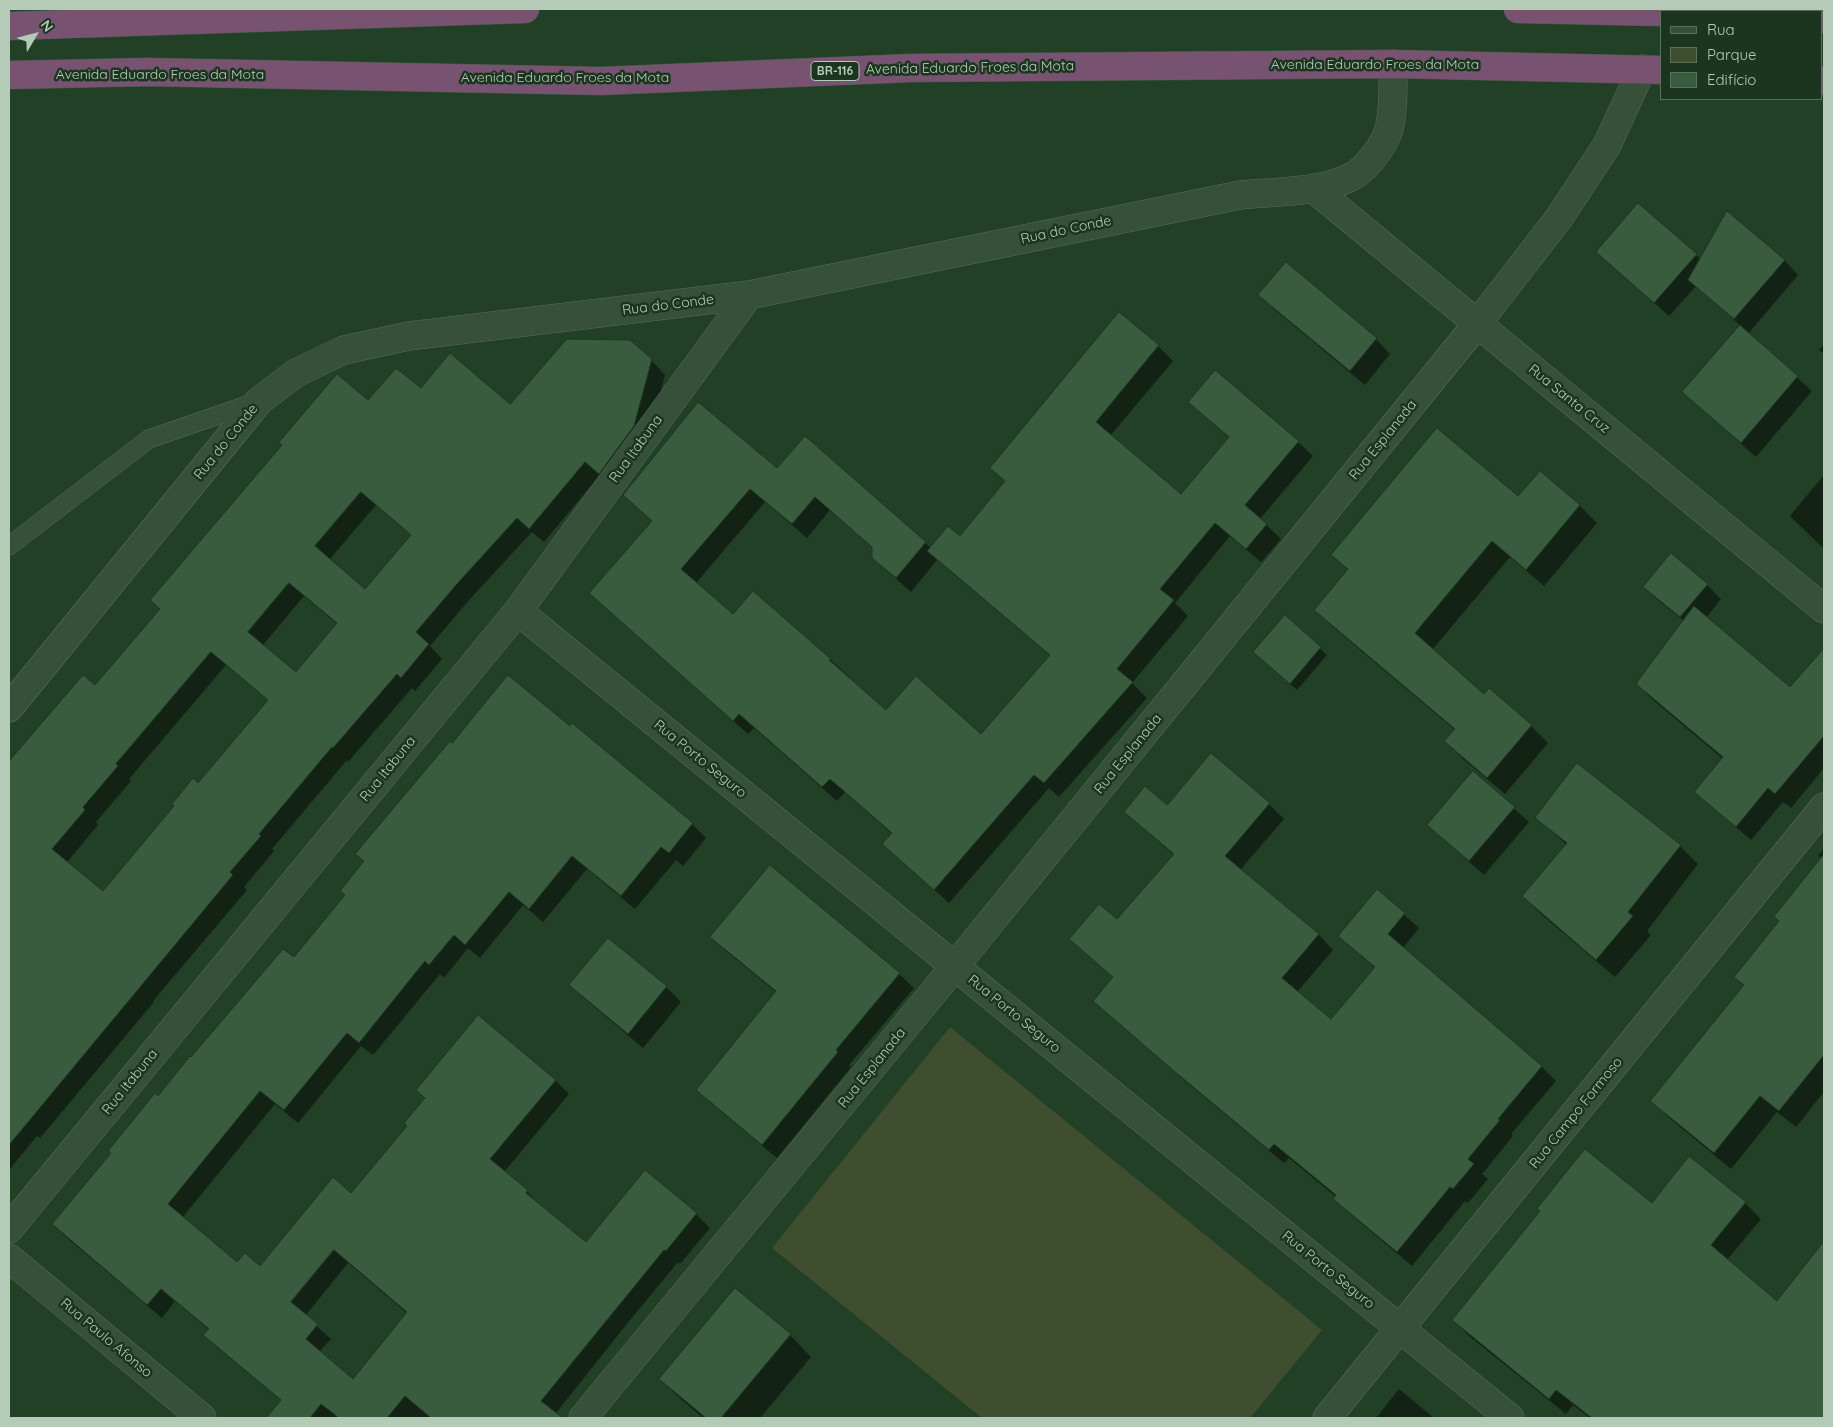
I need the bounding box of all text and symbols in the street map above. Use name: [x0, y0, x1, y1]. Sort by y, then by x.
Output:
north arrow: [10, 10, 60, 60]
legend: [1660, 10, 1823, 100]
text: N: [37, 16, 57, 35]
text: Rua: [1707, 20, 1735, 39]
text: Parque: [1707, 45, 1757, 64]
street label: Avenida Eduardo Froes da Mota: [1271, 57, 1479, 73]
street label: Avenida Eduardo Froes da Mota: [866, 58, 1074, 78]
road number: BR-116: [811, 61, 859, 80]
street label: Avenida Eduardo Froes da Mota: [56, 67, 264, 83]
street label: Avenida Eduardo Froes da Mota: [461, 70, 669, 86]
text: Edifício: [1707, 70, 1756, 89]
street label: Rua do Conde: [1019, 212, 1113, 248]
street label: Rua do Conde: [621, 291, 715, 319]
street label: Rua Santa Cruz: [1525, 361, 1613, 437]
street label: Rua Esplanada: [1346, 397, 1420, 483]
street label: Rua do Conde: [190, 401, 262, 483]
street label: Rua Itabuna: [606, 412, 666, 486]
street label: Rua Esplanada: [1091, 711, 1165, 797]
street label: Rua Porto Seguro: [650, 716, 750, 802]
street label: Rua Itabuna: [357, 733, 419, 805]
street label: Rua Porto Seguro: [964, 971, 1064, 1057]
street label: Rua Esplanada: [835, 1025, 909, 1111]
street label: Rua Itabuna: [99, 1046, 161, 1118]
street label: Rua Campo Formoso: [1526, 1054, 1626, 1172]
street label: Rua Porto Seguro: [1278, 1227, 1378, 1313]
street label: Rua Paulo Afonso: [57, 1295, 155, 1381]

